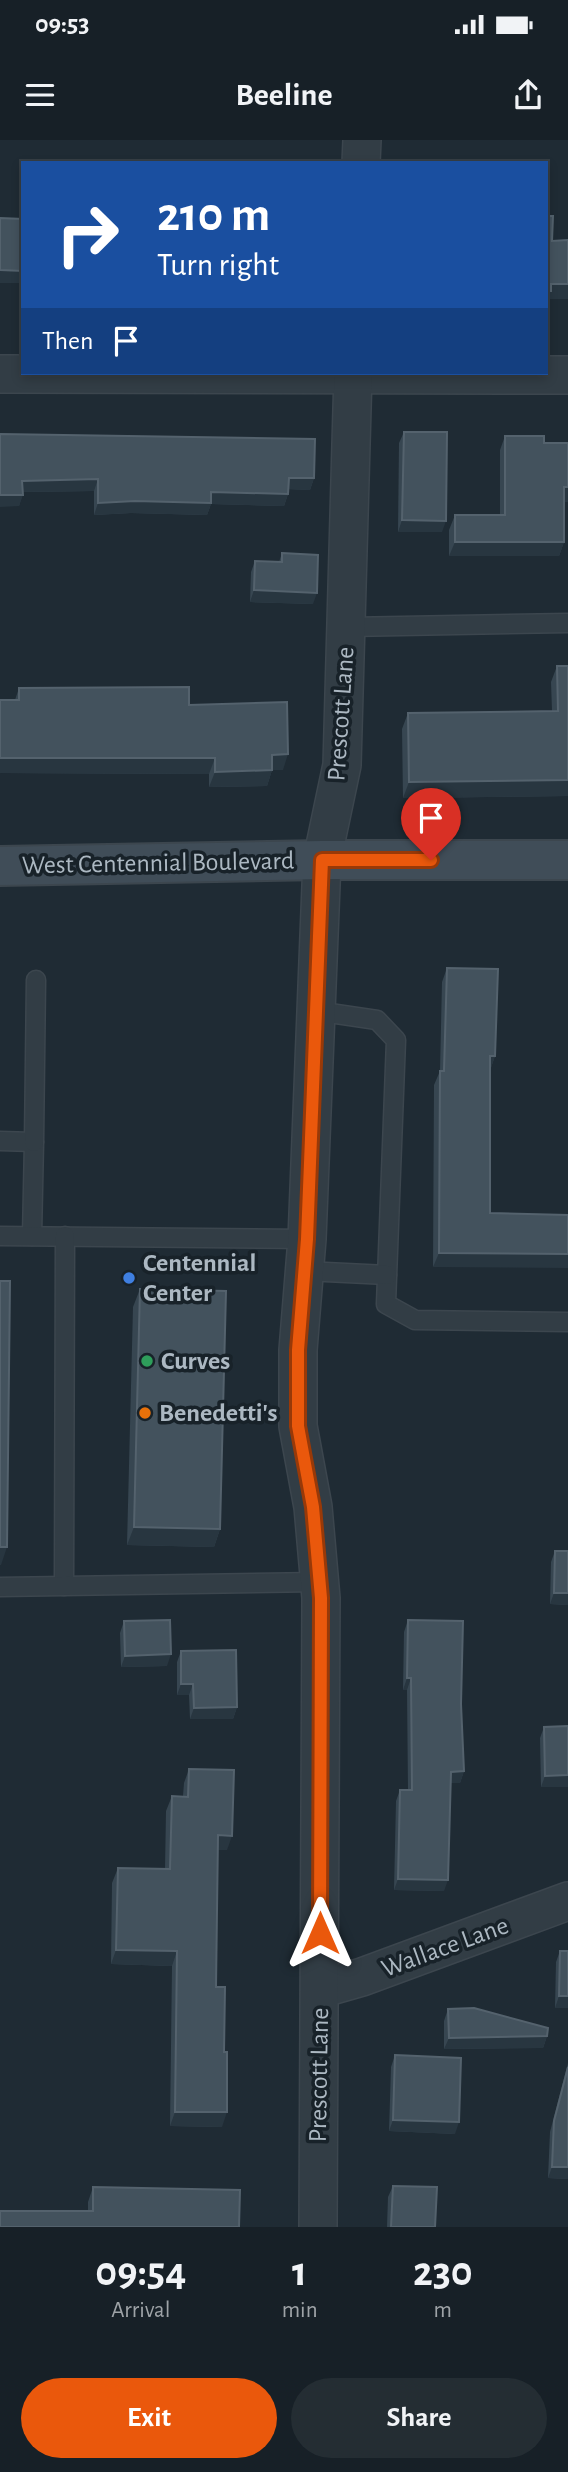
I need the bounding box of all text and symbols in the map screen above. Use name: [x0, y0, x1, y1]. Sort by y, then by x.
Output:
text: 09:53: [35, 11, 90, 37]
icon: menu: [21, 76, 59, 114]
icon: share: [509, 76, 547, 114]
text: Beeline: [235, 79, 333, 111]
icon: right: [42, 189, 133, 280]
text: 210 m: [157, 191, 270, 240]
text: Turn right: [157, 249, 279, 281]
icon: arrive: [107, 322, 145, 360]
text: Then: [42, 328, 93, 354]
street label: Prescott Lane: [323, 646, 359, 782]
pin: [401, 788, 461, 860]
icon: arrive: [412, 799, 450, 837]
street label: West Centennial Boulevard: [22, 848, 294, 878]
place label: Centennial Center: [143, 1250, 256, 1306]
marker: Centennial Center: [121, 1270, 137, 1286]
place label: Curves: [161, 1348, 230, 1374]
marker: Curves: [139, 1353, 155, 1369]
place label: Benedetti's: [159, 1400, 278, 1426]
marker: Benedetti's: [137, 1405, 153, 1421]
position arrow: [283, 1896, 357, 1970]
street label: Wallace Lane: [378, 1912, 512, 1982]
street label: Prescott Lane: [305, 2007, 333, 2143]
text: 09:54: [95, 2251, 186, 2293]
text: 1: [292, 2251, 307, 2293]
text: 230: [413, 2251, 473, 2293]
text: Arrival: [111, 2299, 170, 2322]
text: min: [282, 2299, 318, 2322]
text: m: [434, 2299, 452, 2322]
button: Exit: [21, 2378, 277, 2458]
button: Share: [291, 2378, 547, 2458]

